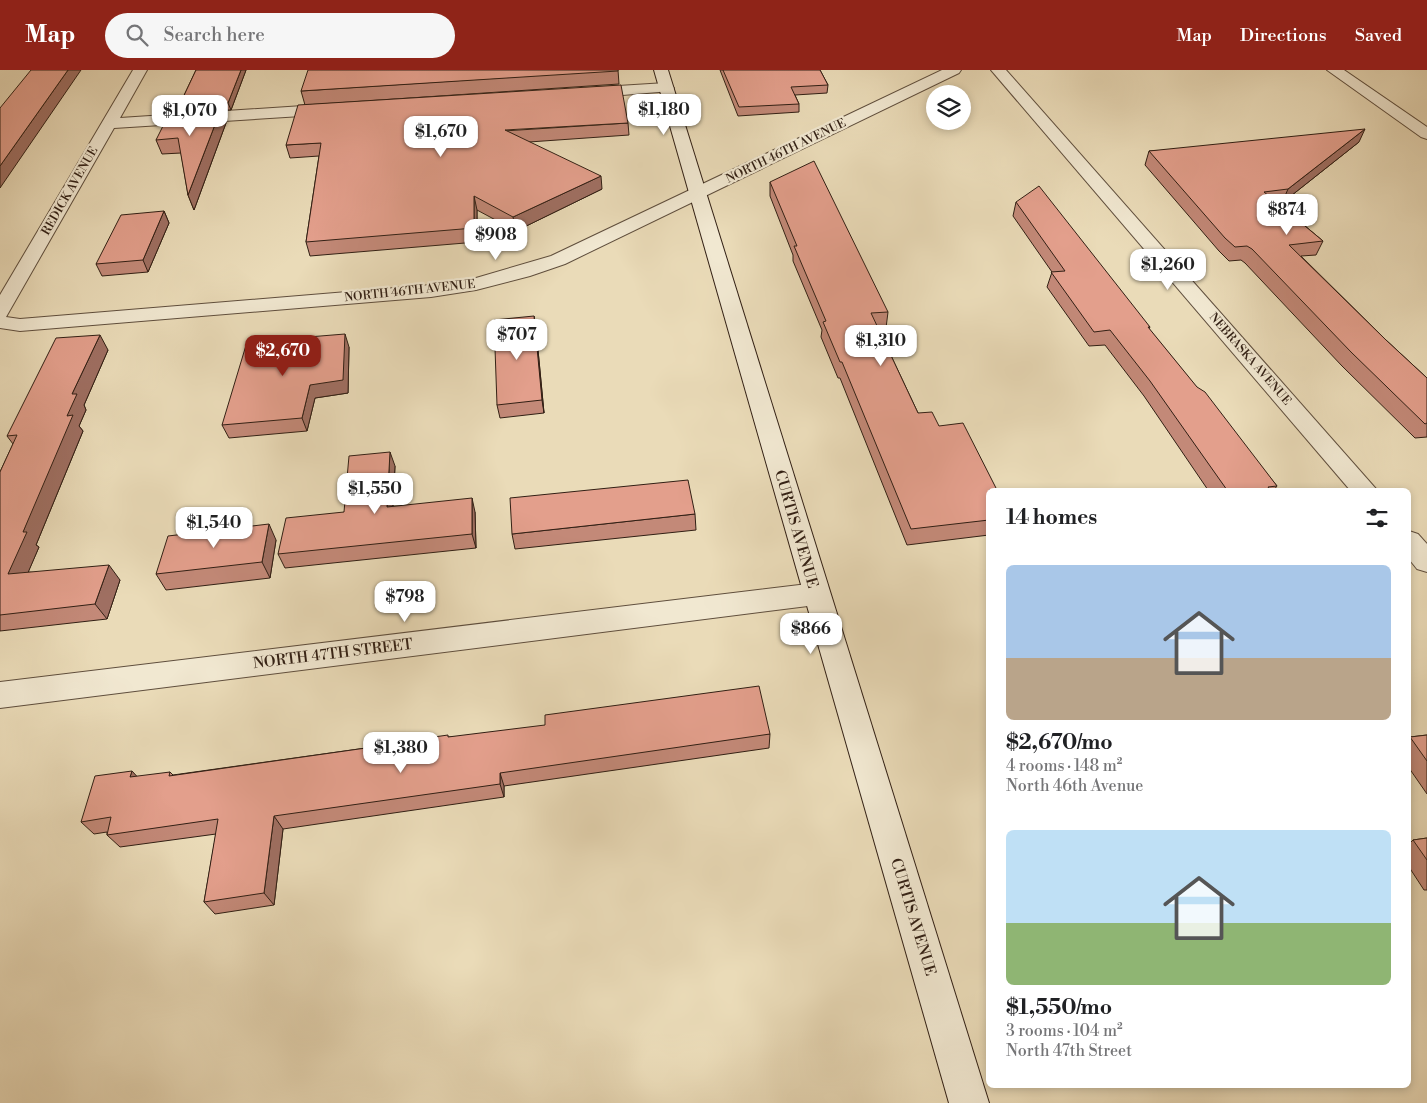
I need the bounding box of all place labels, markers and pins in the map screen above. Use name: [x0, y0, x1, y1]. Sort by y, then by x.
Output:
pin: $1,180: [623, 93, 705, 136]
pin: $1,070: [149, 94, 231, 137]
pin: $1,670: [400, 116, 482, 158]
pin: $874: [1257, 194, 1317, 236]
pin: $908: [466, 218, 526, 261]
pin: $1,260: [1127, 248, 1209, 291]
pin: $707: [487, 318, 547, 361]
pin: $1,310: [840, 324, 922, 367]
pin: $2,670: [242, 334, 324, 377]
pin: $1,550: [334, 472, 416, 515]
pin: $1,540: [173, 506, 255, 549]
pin: $798: [375, 580, 435, 623]
pin: $866: [781, 612, 841, 655]
pin: $1,380: [360, 732, 442, 774]

